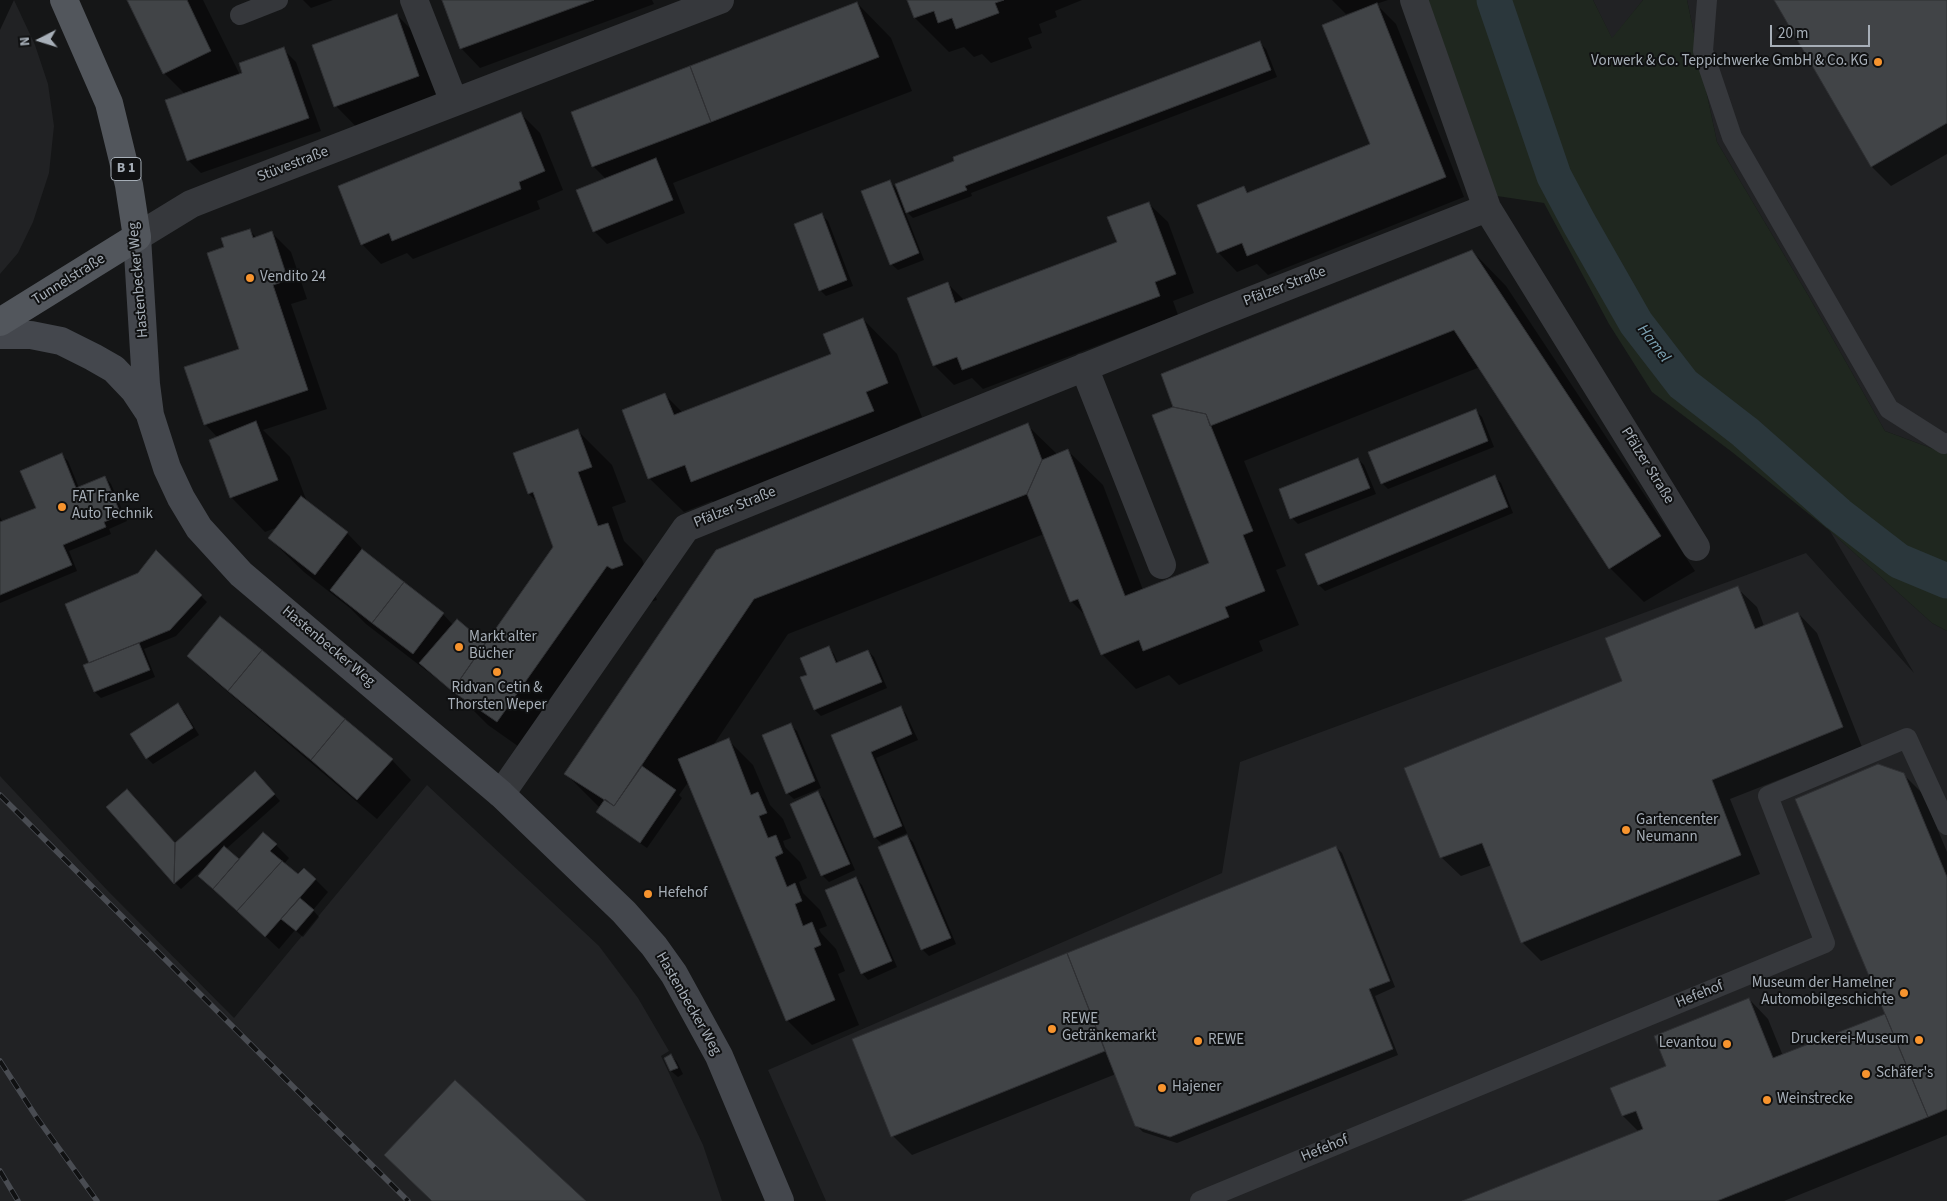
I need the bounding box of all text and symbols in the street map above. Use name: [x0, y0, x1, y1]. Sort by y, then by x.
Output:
north arrow: [15, 15, 65, 65]
scale bar: [1772, 15, 1872, 47]
text: 20 m: [1778, 23, 1808, 44]
text: N: [15, 36, 35, 47]
place label: Vorwerk & Co. Teppichwerke GmbH & Co. KG: [1591, 53, 1868, 71]
marker: Vorwerk & Co. Teppichwerke GmbH & Co. KG: [1872, 56, 1884, 68]
street label: Stüvestraße: [255, 143, 331, 187]
road number: B 1: [111, 157, 141, 180]
street label: Hastenbecker Weg: [125, 222, 153, 338]
street label: Tunnelstraße: [29, 250, 109, 310]
street label: Pfälzer Straße: [1241, 263, 1329, 311]
place label: Vendito 24: [260, 269, 326, 287]
marker: Vendito 24: [244, 272, 256, 284]
water label: Hamel: [1632, 321, 1674, 367]
street label: Pfälzer Straße: [1616, 424, 1678, 508]
street label: Pfälzer Straße: [691, 483, 779, 533]
place label: FAT Franke Auto Technik: [72, 489, 153, 524]
marker: FAT Franke Auto Technik: [56, 501, 68, 513]
street label: Hastenbecker Weg: [278, 603, 378, 691]
place label: Markt alter Bücher: [469, 629, 537, 664]
marker: Markt alter Bücher: [453, 641, 465, 653]
marker: Ridvan Cetin & Thorsten Weper: [491, 666, 503, 678]
place label: Ridvan Cetin & Thorsten Weper: [447, 680, 547, 715]
place label: Gartencenter Neumann: [1636, 812, 1718, 847]
marker: Gartencenter Neumann: [1620, 824, 1632, 836]
place label: Hefehof: [658, 885, 707, 903]
marker: Hefehof: [642, 888, 654, 900]
street label: Hastenbecker Weg: [651, 949, 725, 1059]
place label: Museum der Hamelner Automobilgeschichte: [1752, 975, 1894, 1010]
street label: Hefehof: [1674, 977, 1726, 1013]
marker: Museum der Hamelner Automobilgeschichte: [1898, 987, 1910, 999]
place label: REWE Getränkemarkt: [1062, 1011, 1156, 1046]
marker: REWE Getränkemarkt: [1046, 1023, 1058, 1035]
place label: Druckerei-Museum: [1791, 1031, 1909, 1049]
place label: REWE: [1208, 1032, 1244, 1050]
marker: Druckerei-Museum: [1913, 1034, 1925, 1046]
marker: REWE: [1192, 1035, 1204, 1047]
place label: Levantou: [1659, 1035, 1717, 1053]
marker: Levantou: [1721, 1038, 1733, 1050]
place label: Schäfer's: [1876, 1065, 1933, 1083]
marker: Schäfer's: [1860, 1068, 1872, 1080]
place label: Hajener: [1172, 1079, 1221, 1097]
marker: Hajener: [1156, 1082, 1168, 1094]
place label: Weinstrecke: [1777, 1091, 1853, 1109]
marker: Weinstrecke: [1761, 1094, 1773, 1106]
street label: Hefehof: [1299, 1131, 1351, 1167]

